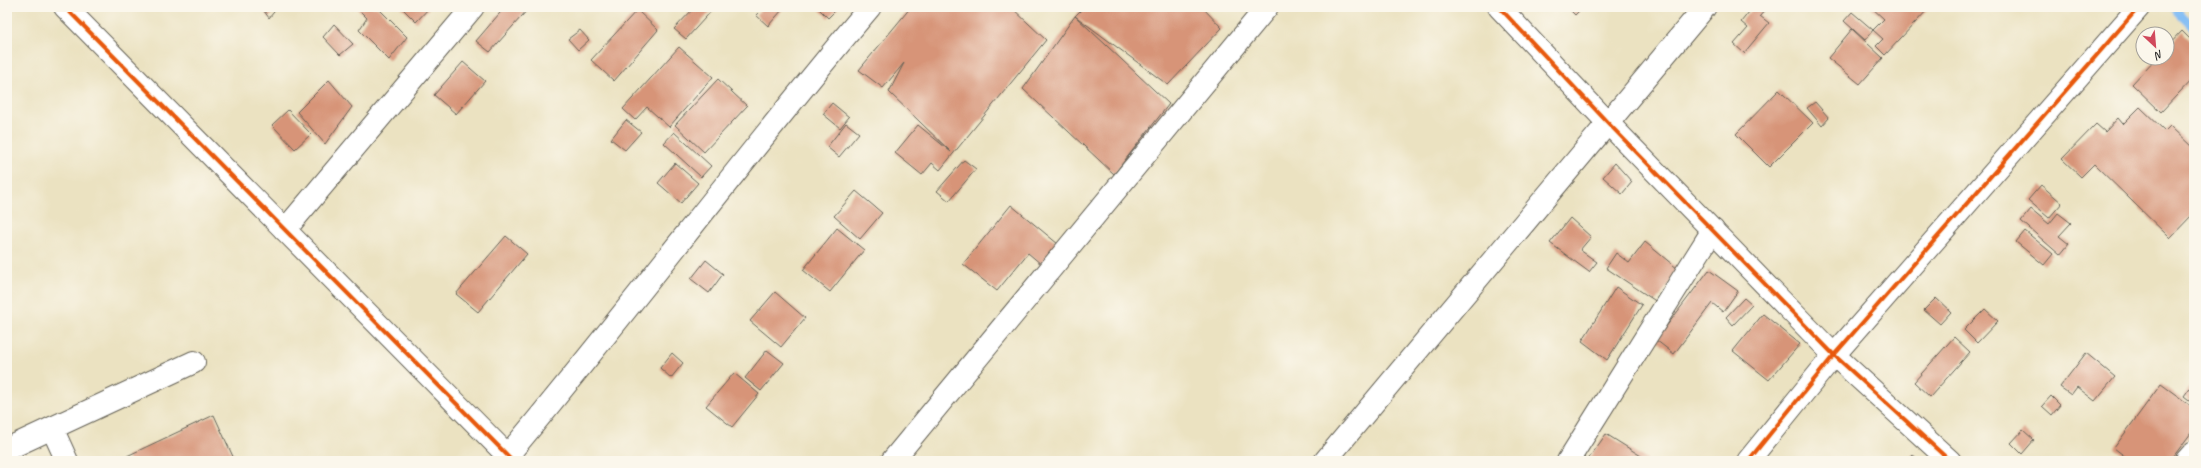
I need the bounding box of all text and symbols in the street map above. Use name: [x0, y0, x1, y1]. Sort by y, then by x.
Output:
north arrow: [2135, 26, 2175, 66]
text: N: [2151, 47, 2166, 64]

